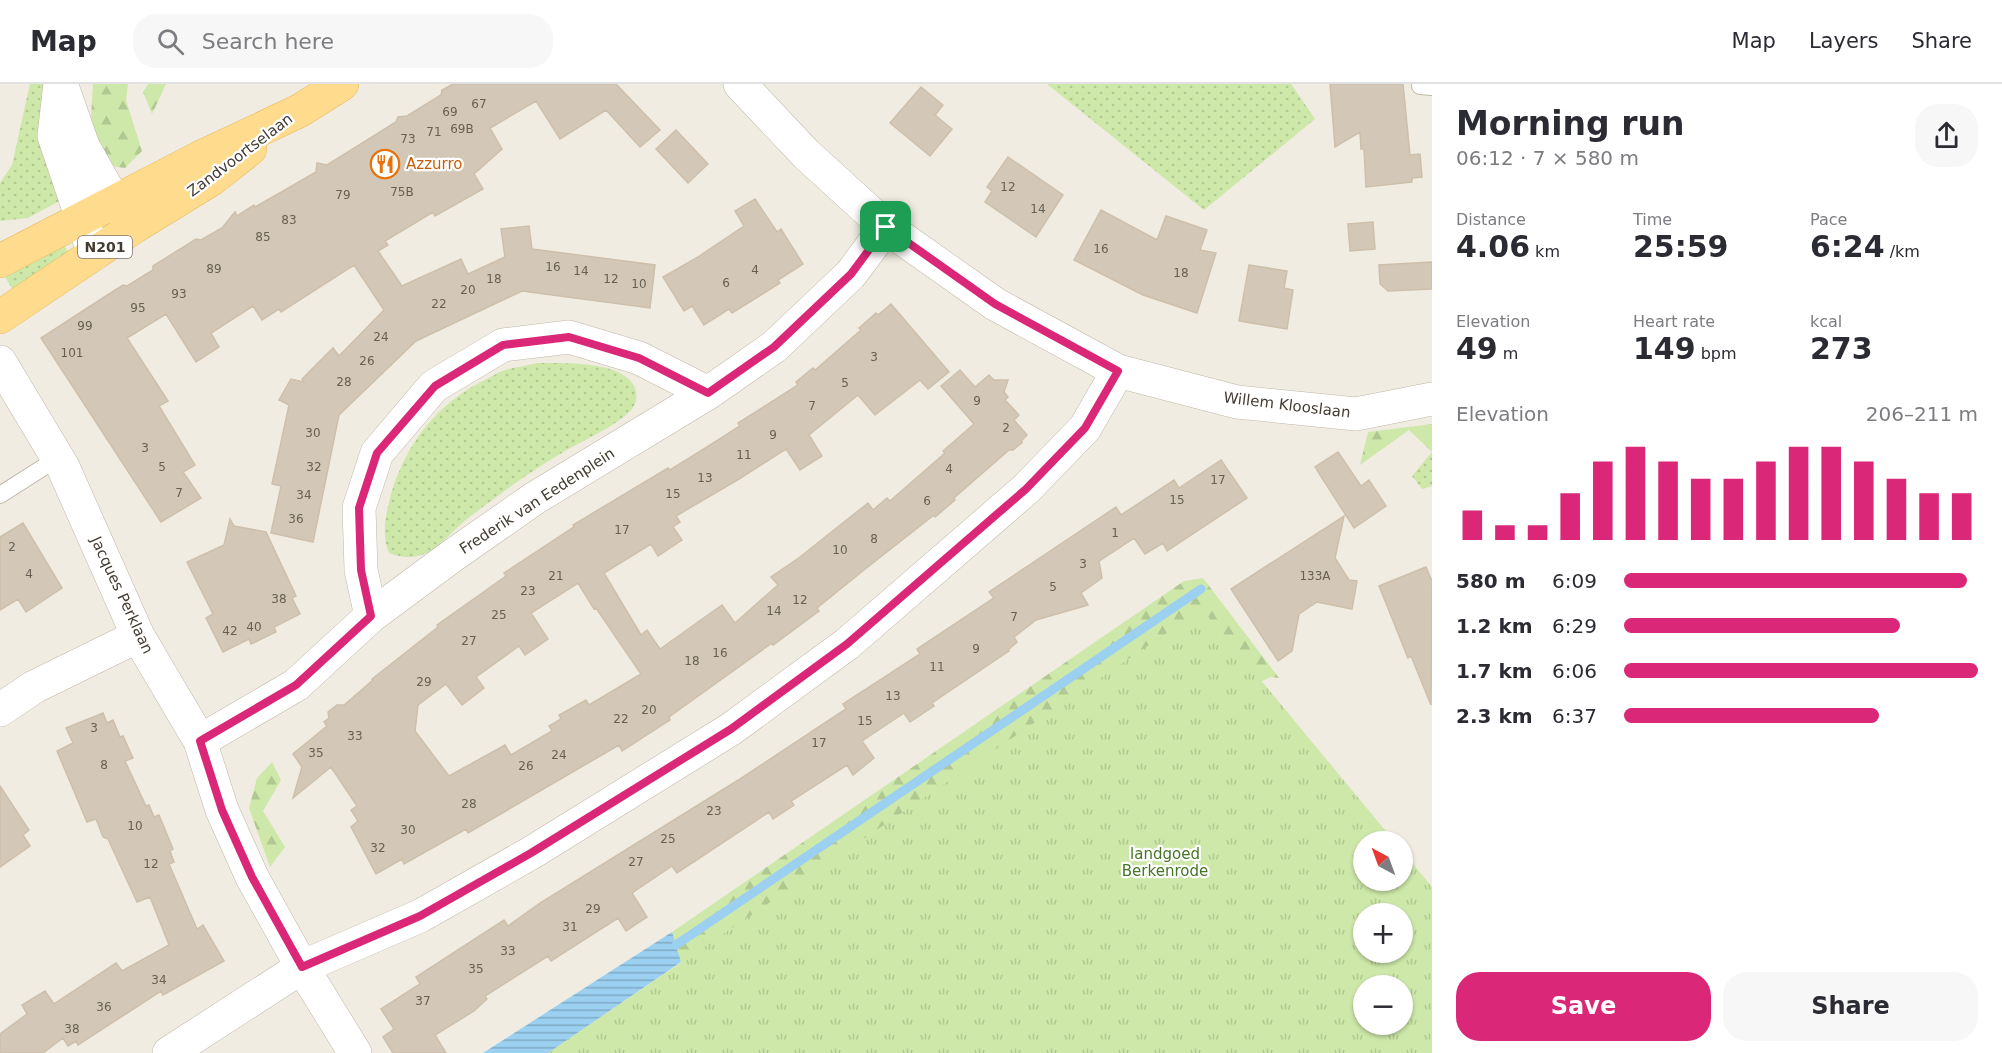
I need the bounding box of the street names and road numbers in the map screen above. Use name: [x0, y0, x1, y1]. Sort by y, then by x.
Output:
street label: Zandvoortselaan: [184, 110, 296, 200]
road number: N201: [78, 236, 132, 258]
street label: Willem Klooslaan: [1222, 388, 1352, 422]
street label: Frederik van Eedenplein: [456, 444, 618, 558]
street label: Jacques Perklaan: [87, 533, 157, 657]

